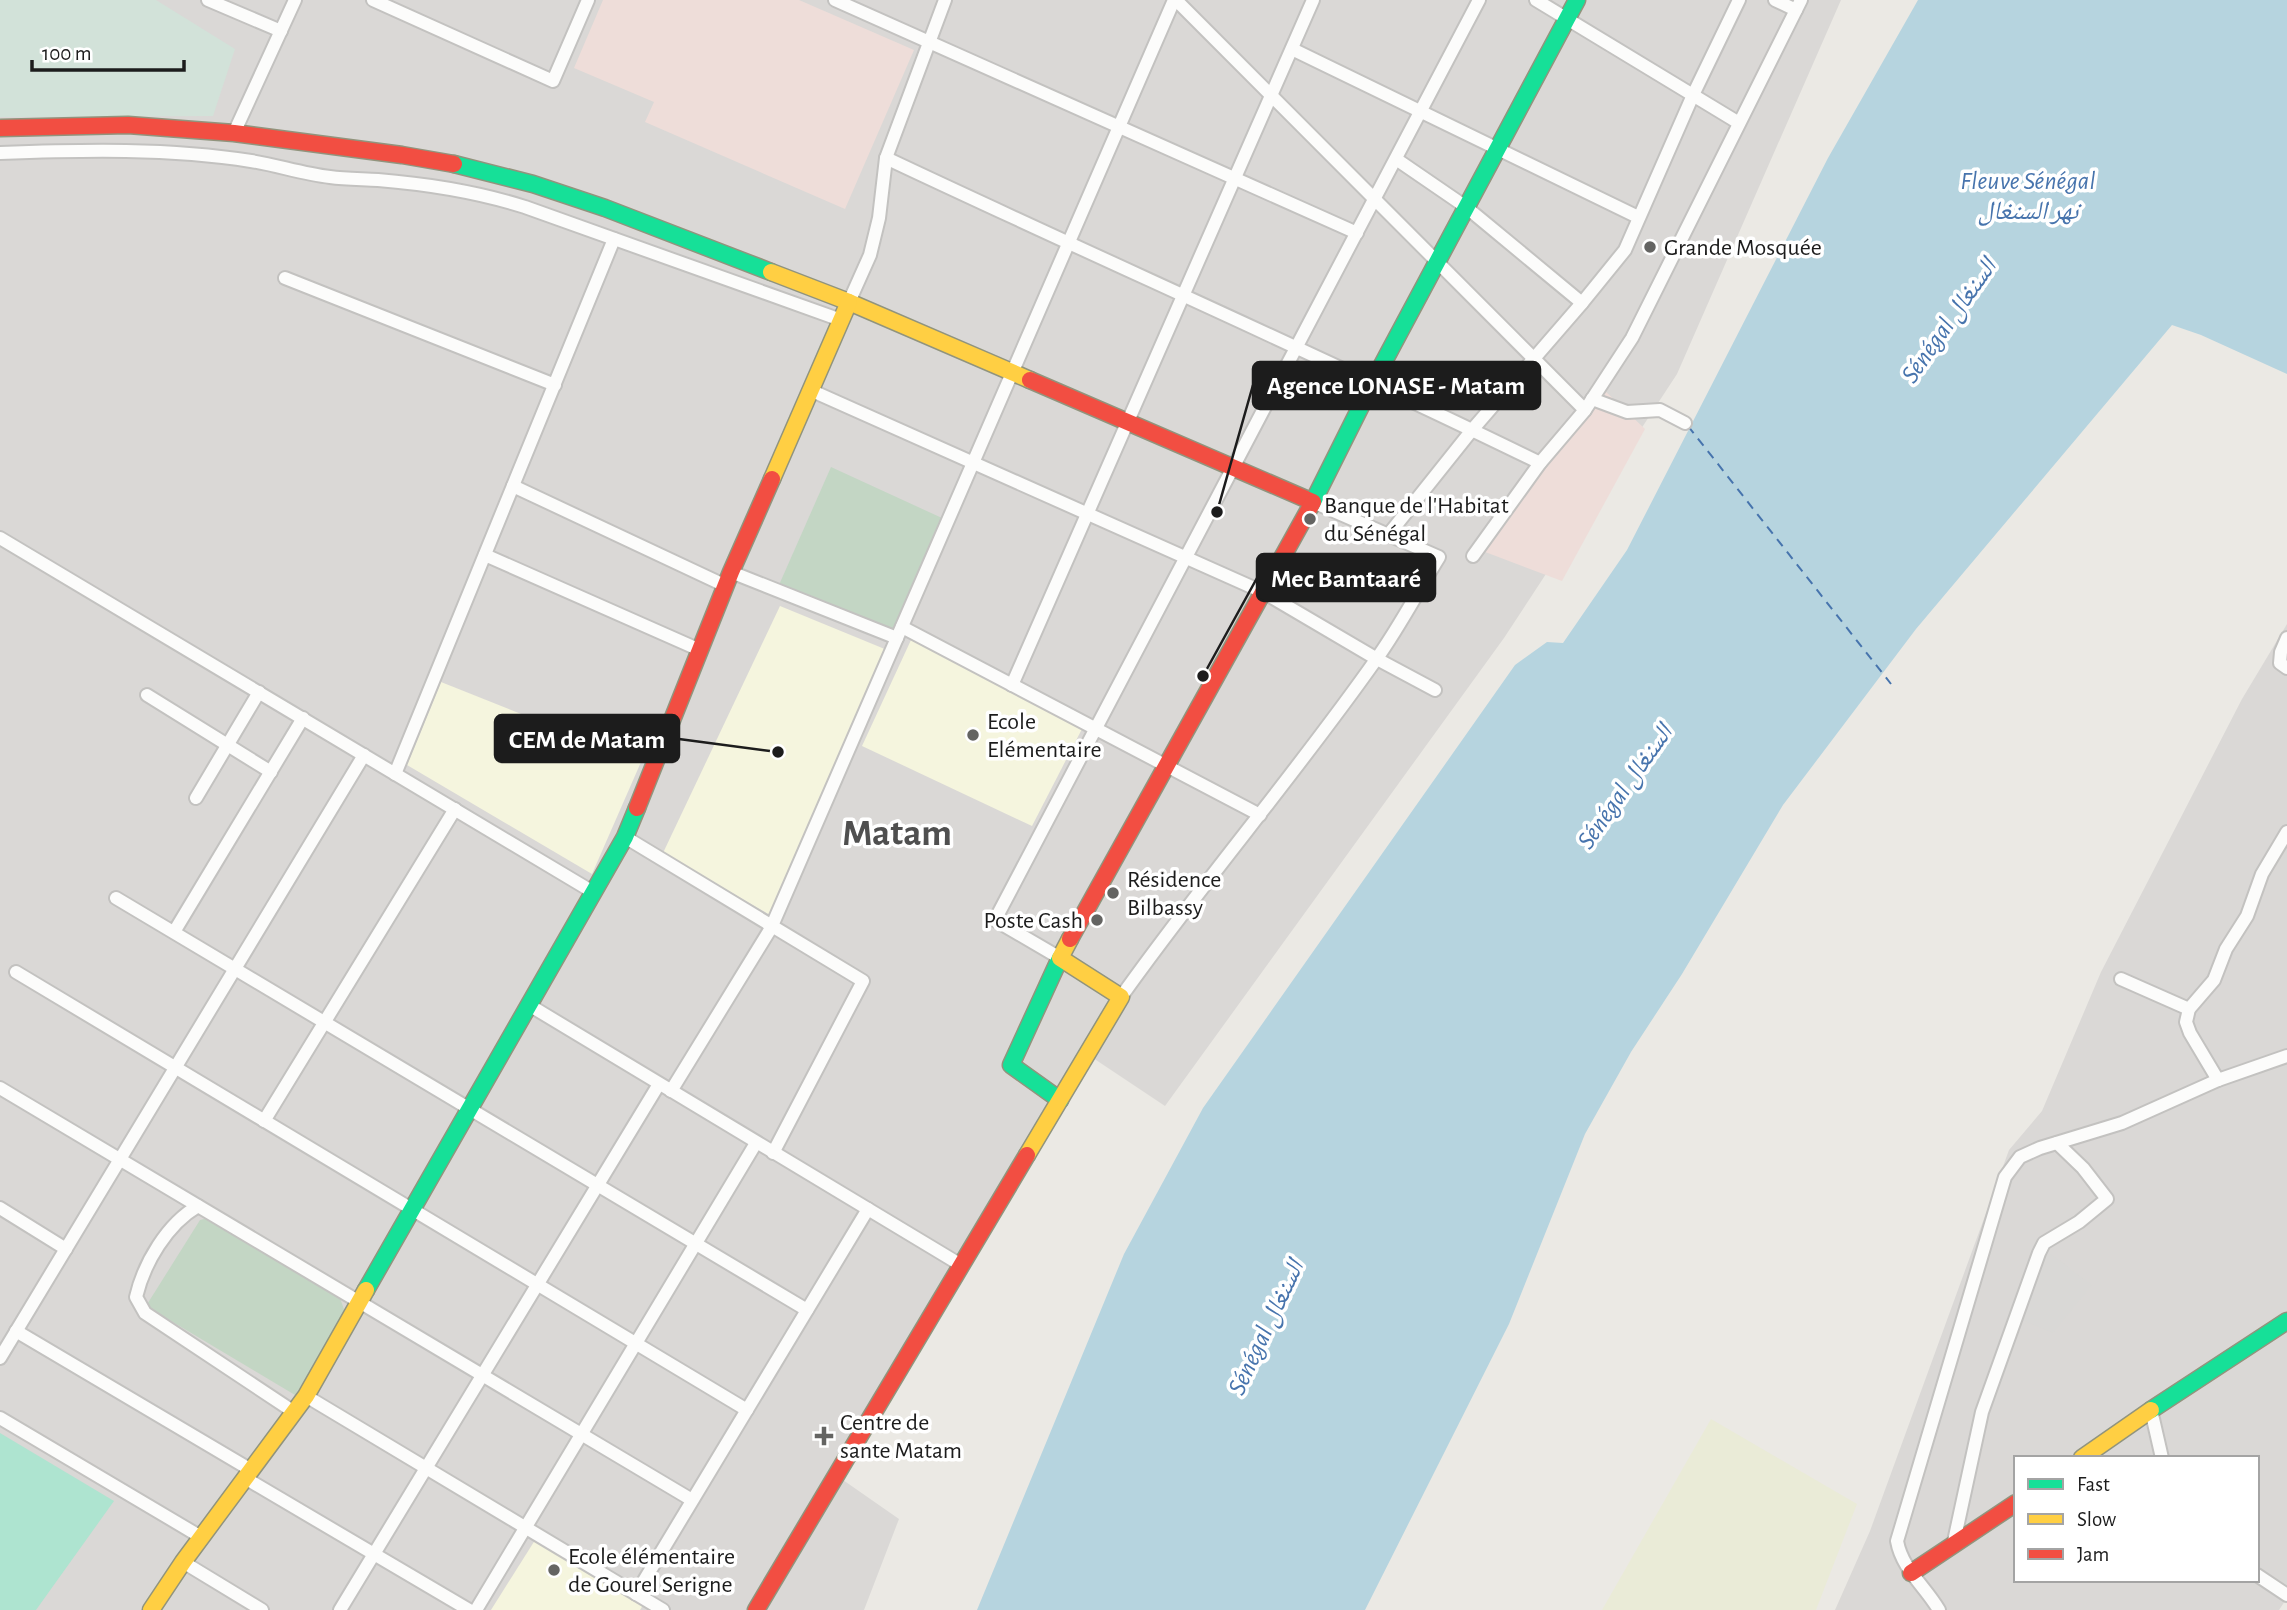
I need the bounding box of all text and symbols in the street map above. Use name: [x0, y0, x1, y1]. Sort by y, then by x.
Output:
scale bar: [32, 28, 184, 72]
text: 100 m: [42, 43, 92, 64]
water label: Fleuve Sénégal نهر السنغال: [1960, 168, 2096, 226]
place label: Grande Mosquée: [1664, 236, 1822, 260]
marker: Grande Mosquée: [1642, 239, 1658, 255]
water label: Sénégal السنغال: [1896, 251, 2004, 389]
callout: Agence LONASE - Matam: [1253, 362, 1540, 409]
text: Agence LONASE - Matam: [1267, 373, 1525, 399]
place label: Banque de l'Habitat du Sénégal: [1324, 494, 1509, 546]
marker: Banque de l'Habitat du Sénégal: [1302, 511, 1318, 527]
callout: Mec Bamtaaré: [1257, 554, 1435, 601]
text: Mec Bamtaaré: [1271, 566, 1421, 592]
place label: Ecole Elémentaire: [987, 710, 1102, 762]
callout: CEM de Matam: [495, 715, 679, 762]
water label: Sénégal السنغال: [1572, 717, 1680, 855]
text: CEM de Matam: [509, 727, 665, 753]
marker: Ecole Elémentaire: [965, 727, 981, 743]
district label: Matam: [842, 815, 952, 853]
place label: Résidence Bilbassy: [1127, 868, 1221, 920]
marker: Résidence Bilbassy: [1105, 885, 1121, 901]
place label: Poste Cash: [984, 909, 1083, 933]
marker: Poste Cash: [1089, 912, 1105, 928]
water label: Sénégal السنغال: [1223, 1253, 1311, 1400]
place label: Centre de sante Matam: [840, 1411, 962, 1463]
marker: Centre de sante Matam: [814, 1426, 834, 1446]
legend: [2014, 1456, 2259, 1582]
text: Fast: [2077, 1474, 2110, 1495]
text: Slow: [2077, 1509, 2116, 1530]
text: Jam: [2077, 1544, 2109, 1565]
place label: Ecole élémentaire de Gourel Serigne: [568, 1545, 735, 1597]
marker: Ecole élémentaire de Gourel Serigne: [546, 1562, 562, 1578]

